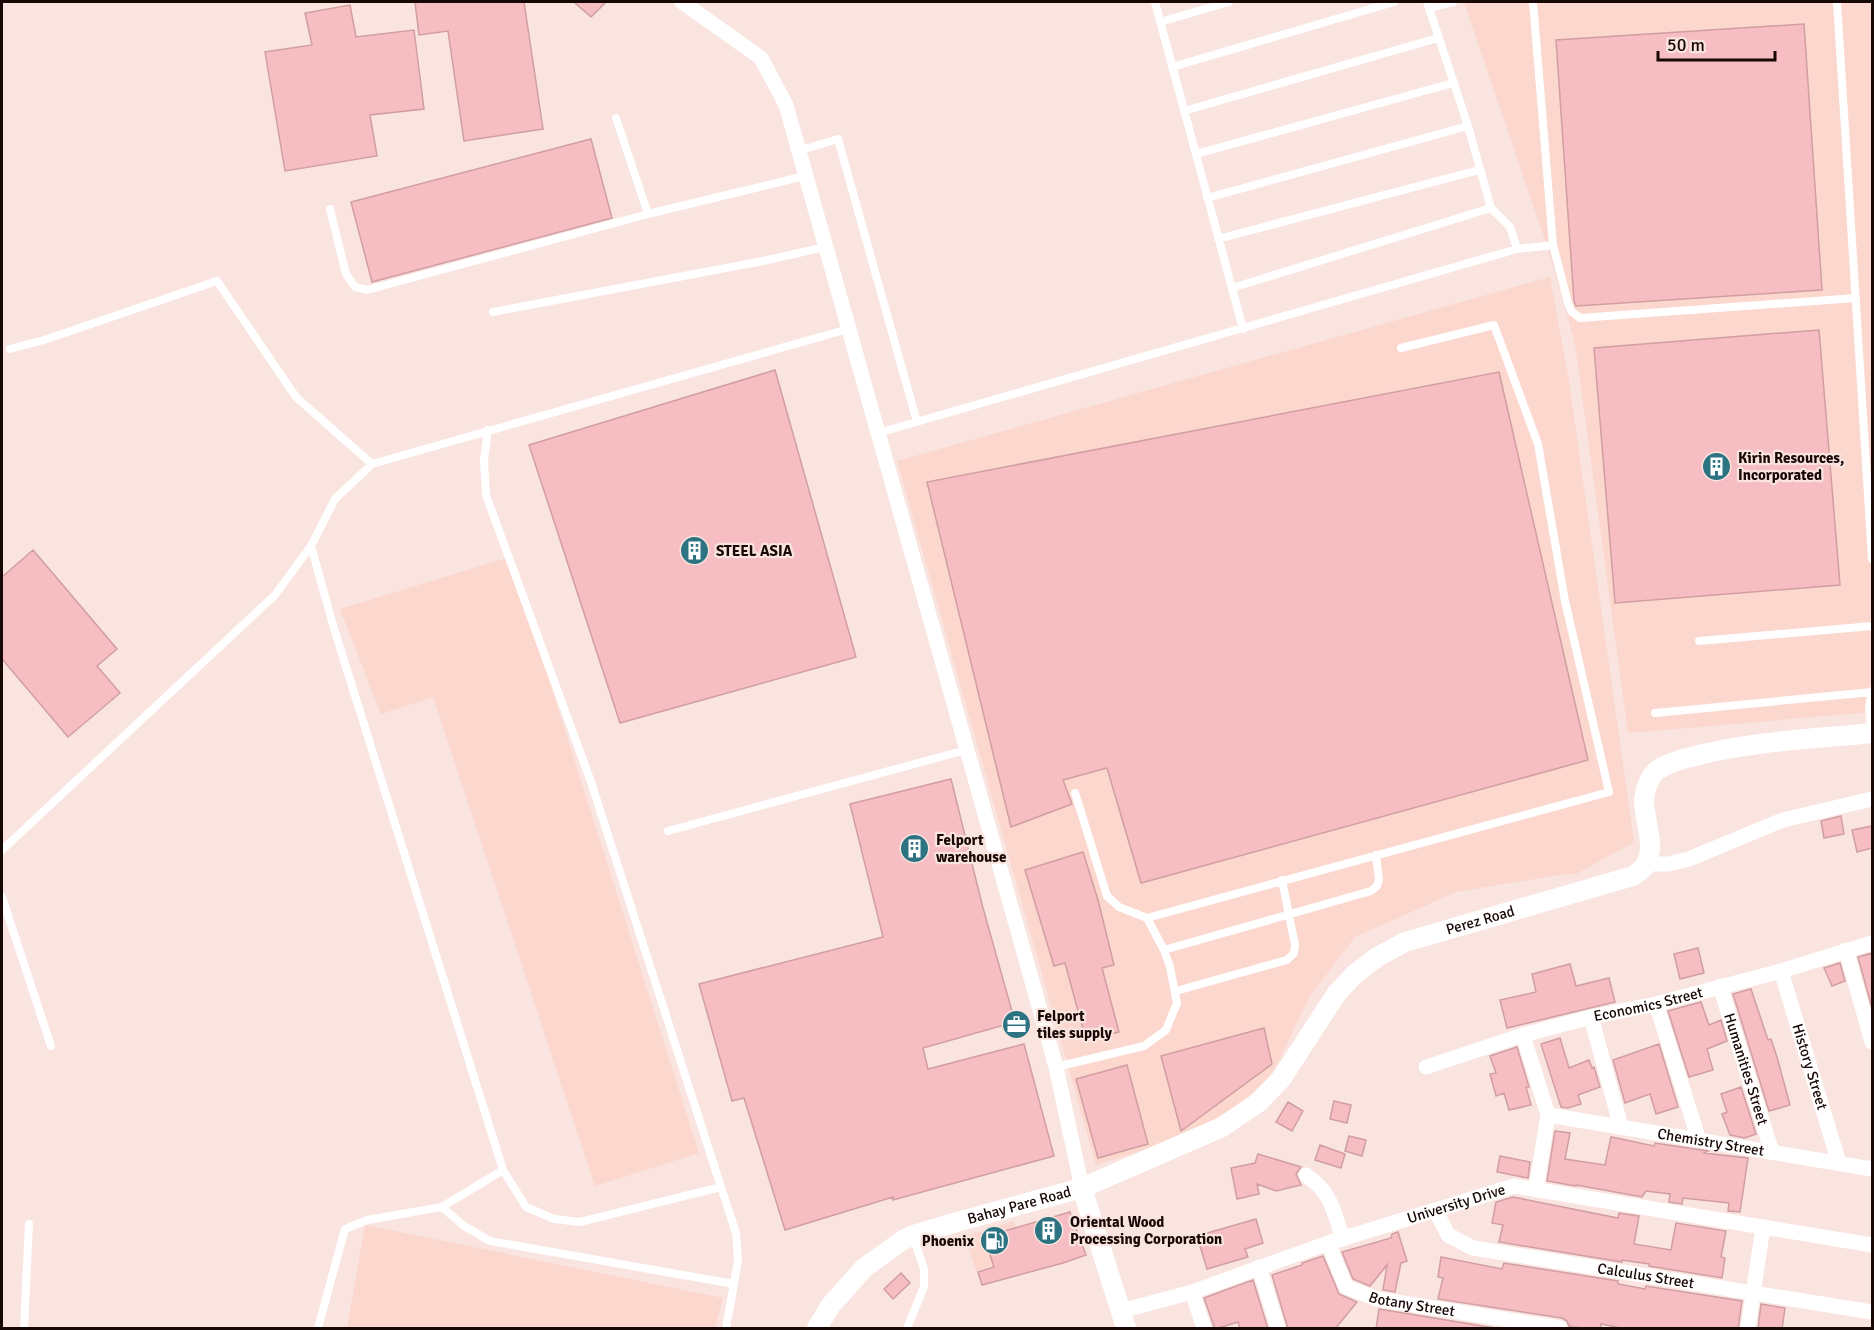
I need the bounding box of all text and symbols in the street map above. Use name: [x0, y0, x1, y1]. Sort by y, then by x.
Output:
scale bar: [1658, 24, 1775, 62]
text: 50 m: [1667, 34, 1705, 56]
place label: Kirin Resources, Incorporated: [1738, 449, 1844, 484]
building icon: Kirin Resources, Incorporated: [1701, 451, 1733, 483]
building icon: STEEL ASIA: [679, 535, 711, 567]
place label: STEEL ASIA: [716, 542, 793, 560]
place label: Felport warehouse: [936, 831, 1006, 866]
building icon: Felport warehouse: [899, 833, 931, 865]
street label: Perez Road: [1444, 902, 1517, 939]
street label: Economics Street: [1592, 983, 1705, 1025]
place label: Felport tiles supply: [1036, 1007, 1113, 1042]
office icon: Felport tiles supply: [1000, 1009, 1032, 1041]
street label: Humanities Street: [1720, 1011, 1772, 1127]
street label: History Street: [1788, 1021, 1831, 1112]
street label: Chemistry Street: [1656, 1124, 1765, 1160]
street label: University Drive: [1405, 1180, 1507, 1227]
street label: Bahay Pare Road: [965, 1182, 1073, 1228]
place label: Oriental Wood Processing Corporation: [1070, 1213, 1222, 1248]
building icon: Oriental Wood Processing Corporation: [1033, 1215, 1065, 1247]
fuel station icon: Phoenix: [979, 1225, 1011, 1257]
place label: Phoenix: [922, 1232, 975, 1250]
street label: Calculus Street: [1596, 1259, 1695, 1292]
street label: Botany Street: [1366, 1288, 1456, 1320]

